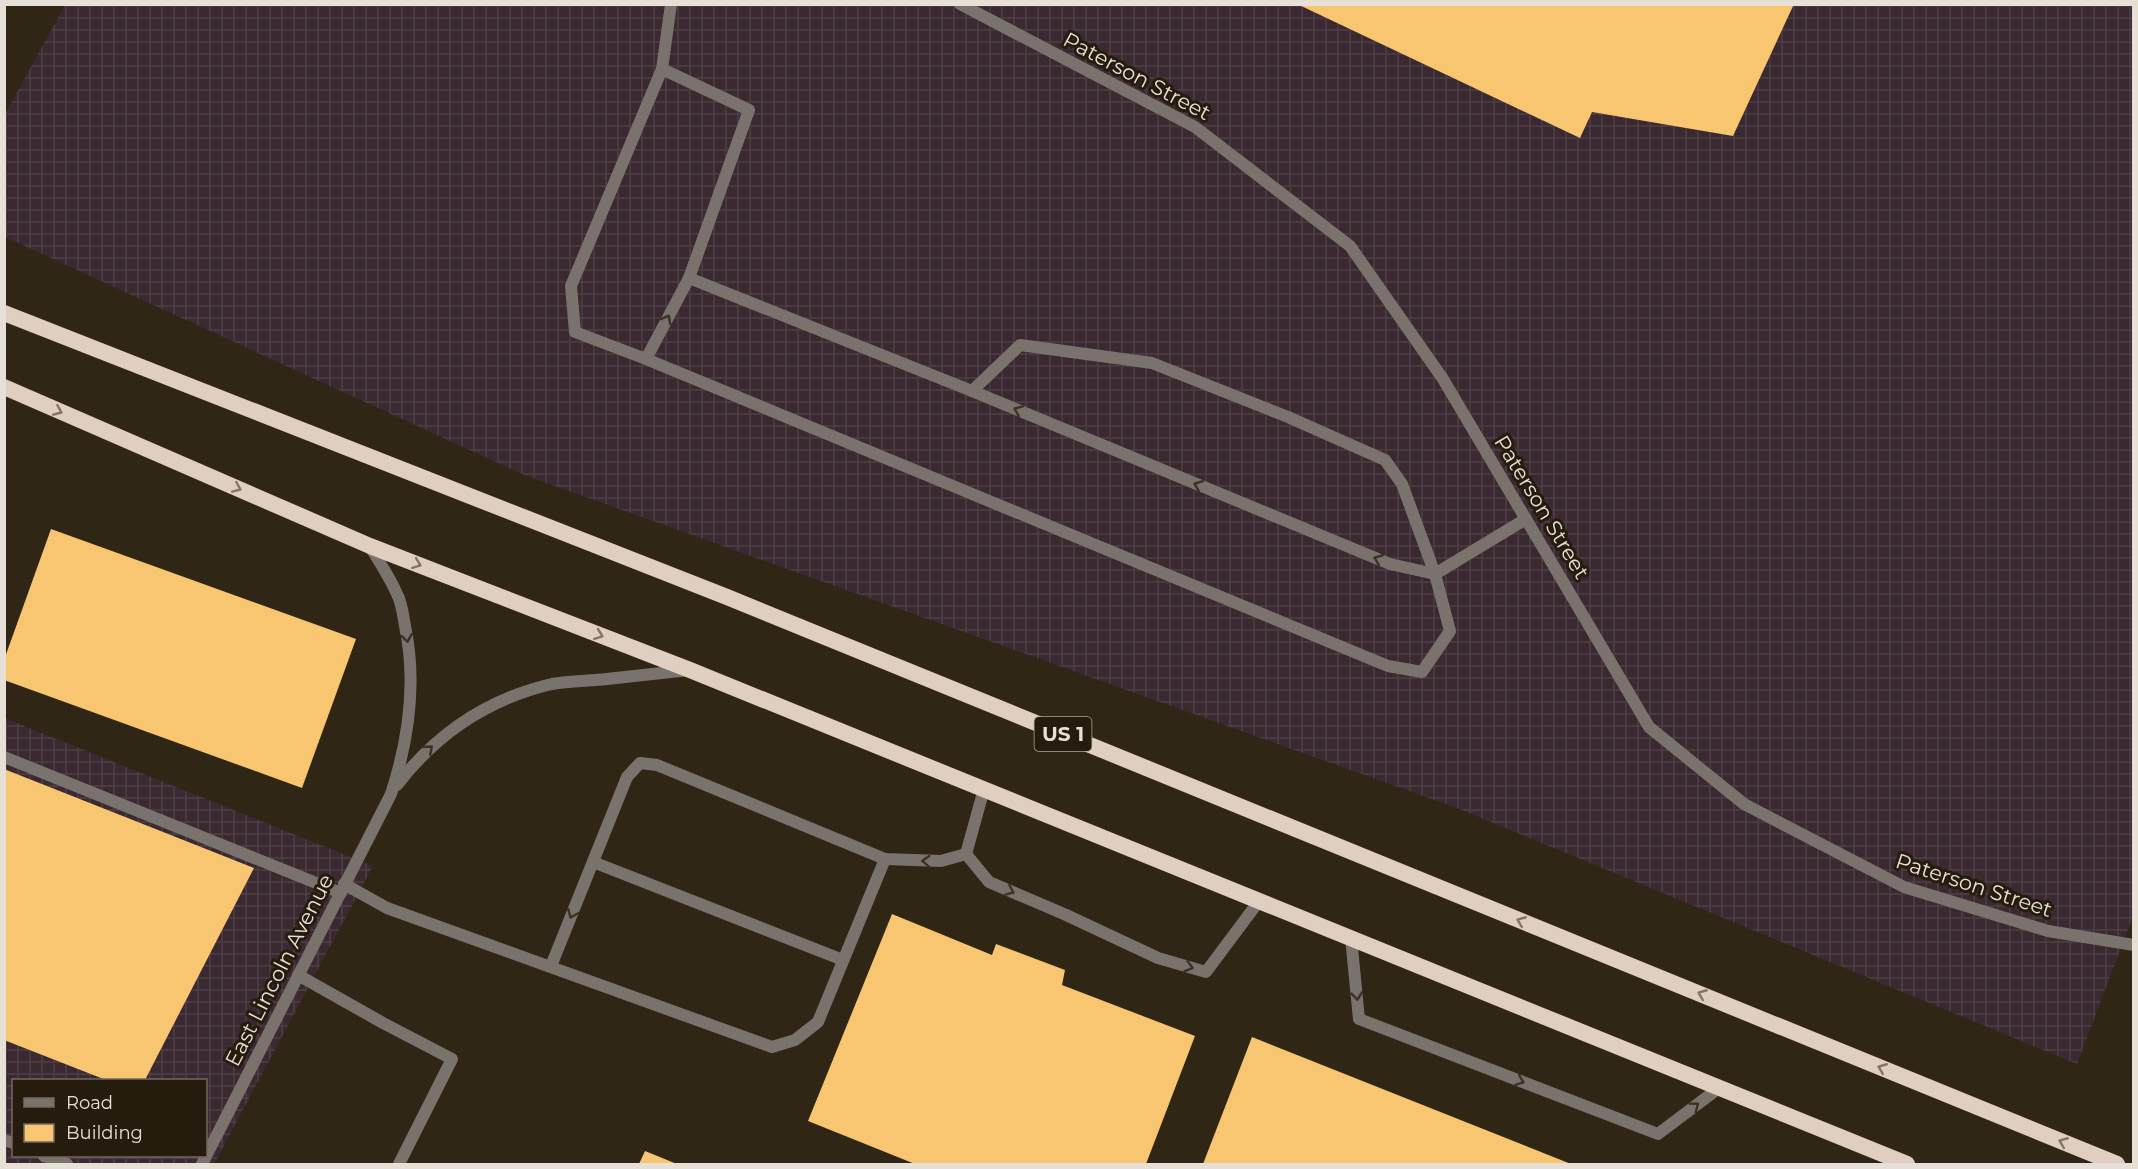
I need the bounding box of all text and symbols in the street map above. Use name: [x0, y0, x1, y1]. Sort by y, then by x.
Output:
street label: Paterson Street: [1059, 27, 1215, 125]
one-way arrow: [660, 314, 671, 325]
one-way arrow: [52, 403, 63, 415]
one-way arrow: [1013, 405, 1024, 417]
street label: Paterson Street: [1489, 431, 1595, 583]
one-way arrow: [1193, 480, 1204, 492]
one-way arrow: [231, 481, 242, 493]
one-way arrow: [1373, 554, 1384, 566]
one-way arrow: [411, 557, 422, 569]
one-way arrow: [593, 627, 603, 640]
one-way arrow: [400, 633, 412, 643]
road number: US 1: [1034, 717, 1092, 751]
one-way arrow: [422, 746, 433, 757]
street label: Paterson Street: [1893, 848, 2055, 922]
one-way arrow: [922, 854, 931, 867]
street label: East Lincoln Avenue: [220, 870, 338, 1070]
one-way arrow: [1003, 883, 1014, 895]
one-way arrow: [567, 907, 579, 918]
one-way arrow: [1517, 916, 1528, 928]
one-way arrow: [1183, 960, 1194, 972]
one-way arrow: [1697, 989, 1708, 1001]
one-way arrow: [1350, 991, 1363, 1001]
one-way arrow: [1877, 1063, 1888, 1075]
one-way arrow: [1514, 1074, 1525, 1086]
legend: [12, 1079, 207, 1157]
text: Road: [66, 1092, 113, 1114]
one-way arrow: [1689, 1102, 1700, 1113]
text: Building: [66, 1122, 143, 1144]
one-way arrow: [2058, 1137, 2069, 1149]

